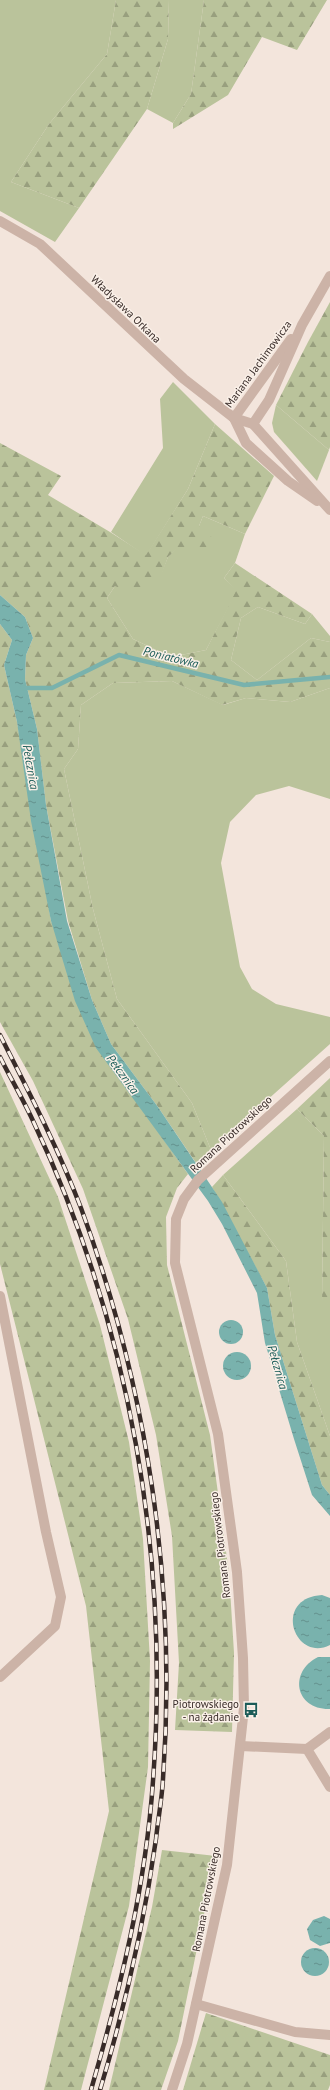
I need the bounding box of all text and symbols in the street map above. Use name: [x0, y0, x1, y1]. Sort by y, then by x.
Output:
street label: Władysława Orkana: [88, 272, 164, 346]
street label: Mariana Jachimowicza: [222, 318, 294, 410]
water label: Poniatówka: [142, 643, 200, 671]
water label: Pełcznica: [20, 743, 42, 791]
water label: Pełcznica: [104, 1051, 142, 1097]
street label: Romana Piotrowskiego: [187, 1092, 275, 1176]
water label: Pełcznica: [265, 1343, 291, 1391]
street label: Romana Piotrowskiego: [207, 1491, 233, 1599]
place label: Piotrowskiego - na żądanie: [173, 1697, 239, 1724]
bus stop icon: Piotrowskiego - na żądanie: [242, 1701, 260, 1719]
street label: Romana Piotrowskiego: [189, 1845, 223, 1953]

